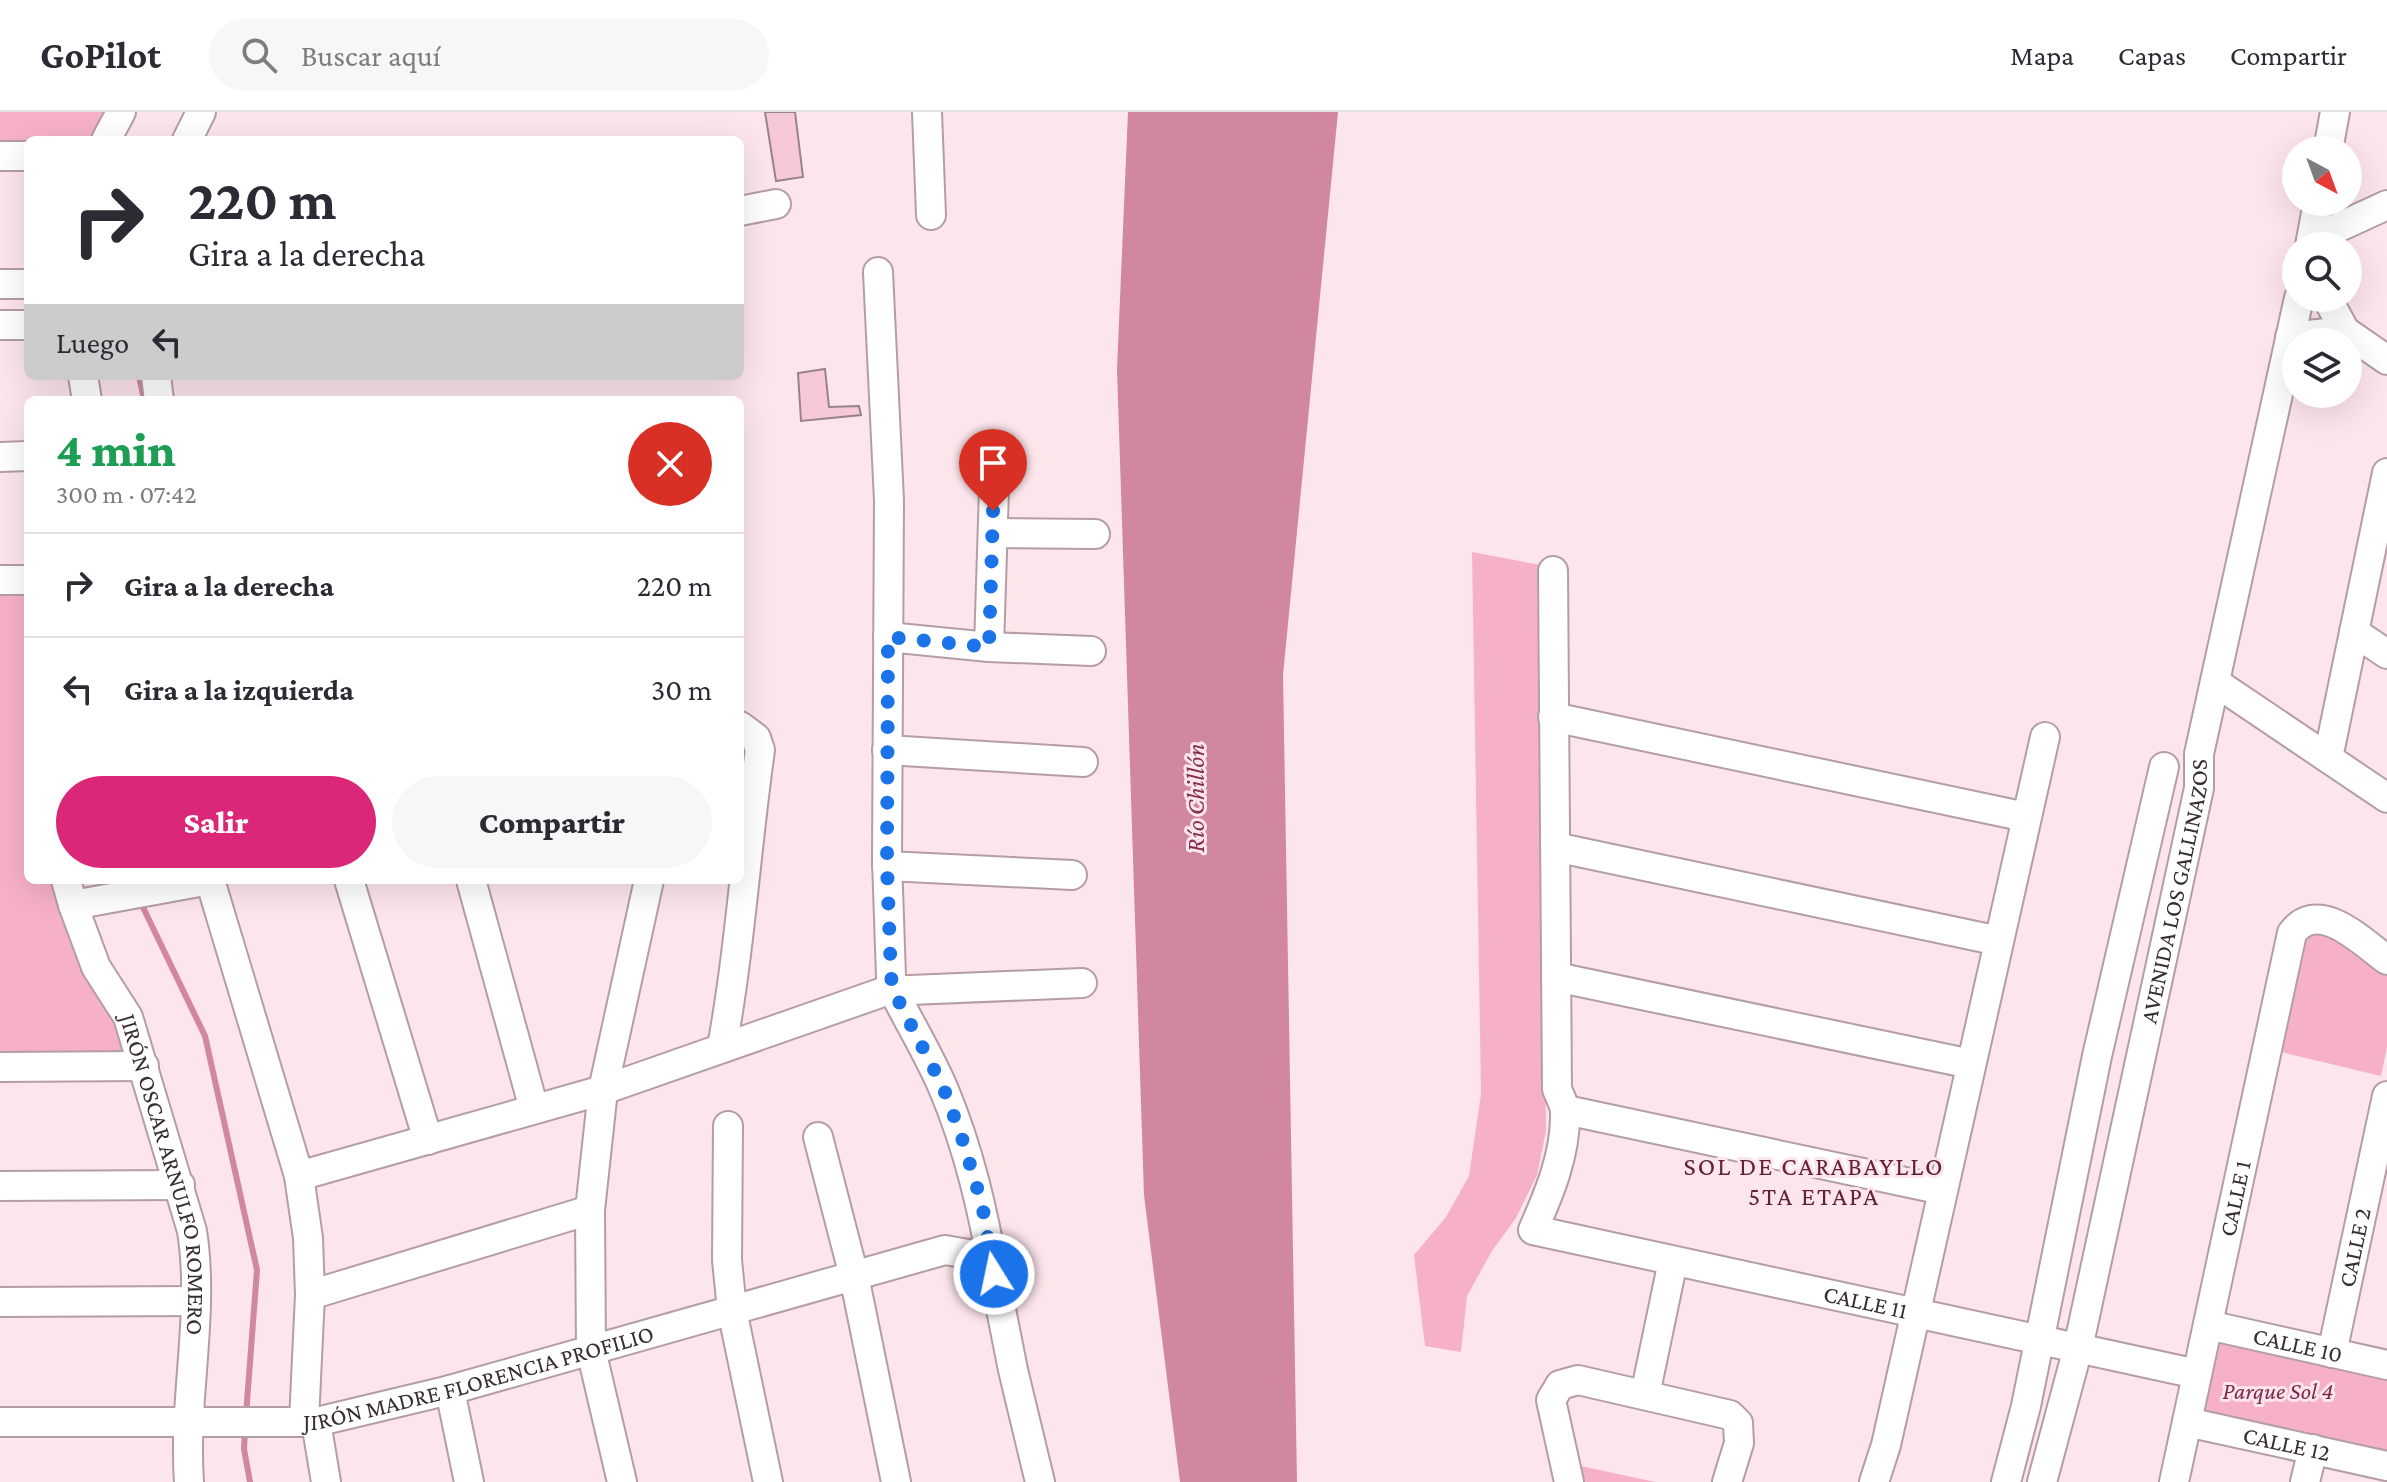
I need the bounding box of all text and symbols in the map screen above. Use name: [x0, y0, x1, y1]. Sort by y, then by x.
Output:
search box: [209, 19, 769, 91]
icon: search: [237, 33, 281, 77]
text: GoPilot: [40, 34, 161, 76]
text: Buscar aquí: [301, 39, 441, 72]
text: Mapa: [2010, 40, 2074, 71]
text: Capas: [2118, 40, 2186, 71]
text: Compartir: [2230, 40, 2347, 71]
north arrow: [2282, 136, 2362, 216]
map controls: [2282, 136, 2362, 408]
icon: right: [56, 168, 160, 272]
text: 220 m: [188, 169, 337, 231]
button: search: [2282, 232, 2362, 312]
text: Gira a la derecha: [188, 234, 425, 274]
icon: left: [145, 320, 189, 364]
text: Luego: [56, 326, 129, 359]
button: layers: [2282, 328, 2362, 408]
button: close: [628, 422, 712, 506]
text: 4 min: [56, 423, 176, 476]
pin: [959, 429, 1027, 511]
icon: arrive: [971, 441, 1015, 485]
text: 300 m · 07:42: [56, 480, 197, 509]
icon: right: [56, 563, 100, 607]
text: Gira a la derecha: [124, 569, 334, 602]
text: 220 m: [637, 569, 712, 602]
icon: left: [56, 667, 100, 711]
text: Gira a la izquierda: [124, 673, 354, 706]
text: 30 m: [651, 673, 712, 706]
water label: Río Chillón: [1181, 743, 1210, 853]
street label: AVENIDA LOS GALLINAZOS: [2135, 759, 2212, 1026]
button: Salir: [56, 776, 376, 868]
button: Compartir: [392, 776, 712, 868]
street label: JIRÓN OSCAR ARNULFO ROMERO: [114, 1008, 210, 1336]
district label: SOL DE CARABAYLLO 5TA ETAPA: [1684, 1152, 1944, 1211]
street label: CALLE 1: [2213, 1158, 2256, 1239]
street label: CALLE 2: [2332, 1205, 2376, 1289]
position arrow: [952, 1232, 1036, 1316]
street label: CALLE 11: [1821, 1279, 1910, 1324]
street label: JIRÓN MADRE FLORENCIA PROFILIO: [301, 1319, 657, 1435]
street label: CALLE 10: [2251, 1322, 2345, 1368]
park label: Parque Sol 4: [2222, 1377, 2334, 1404]
street label: CALLE 12: [2241, 1421, 2333, 1466]

